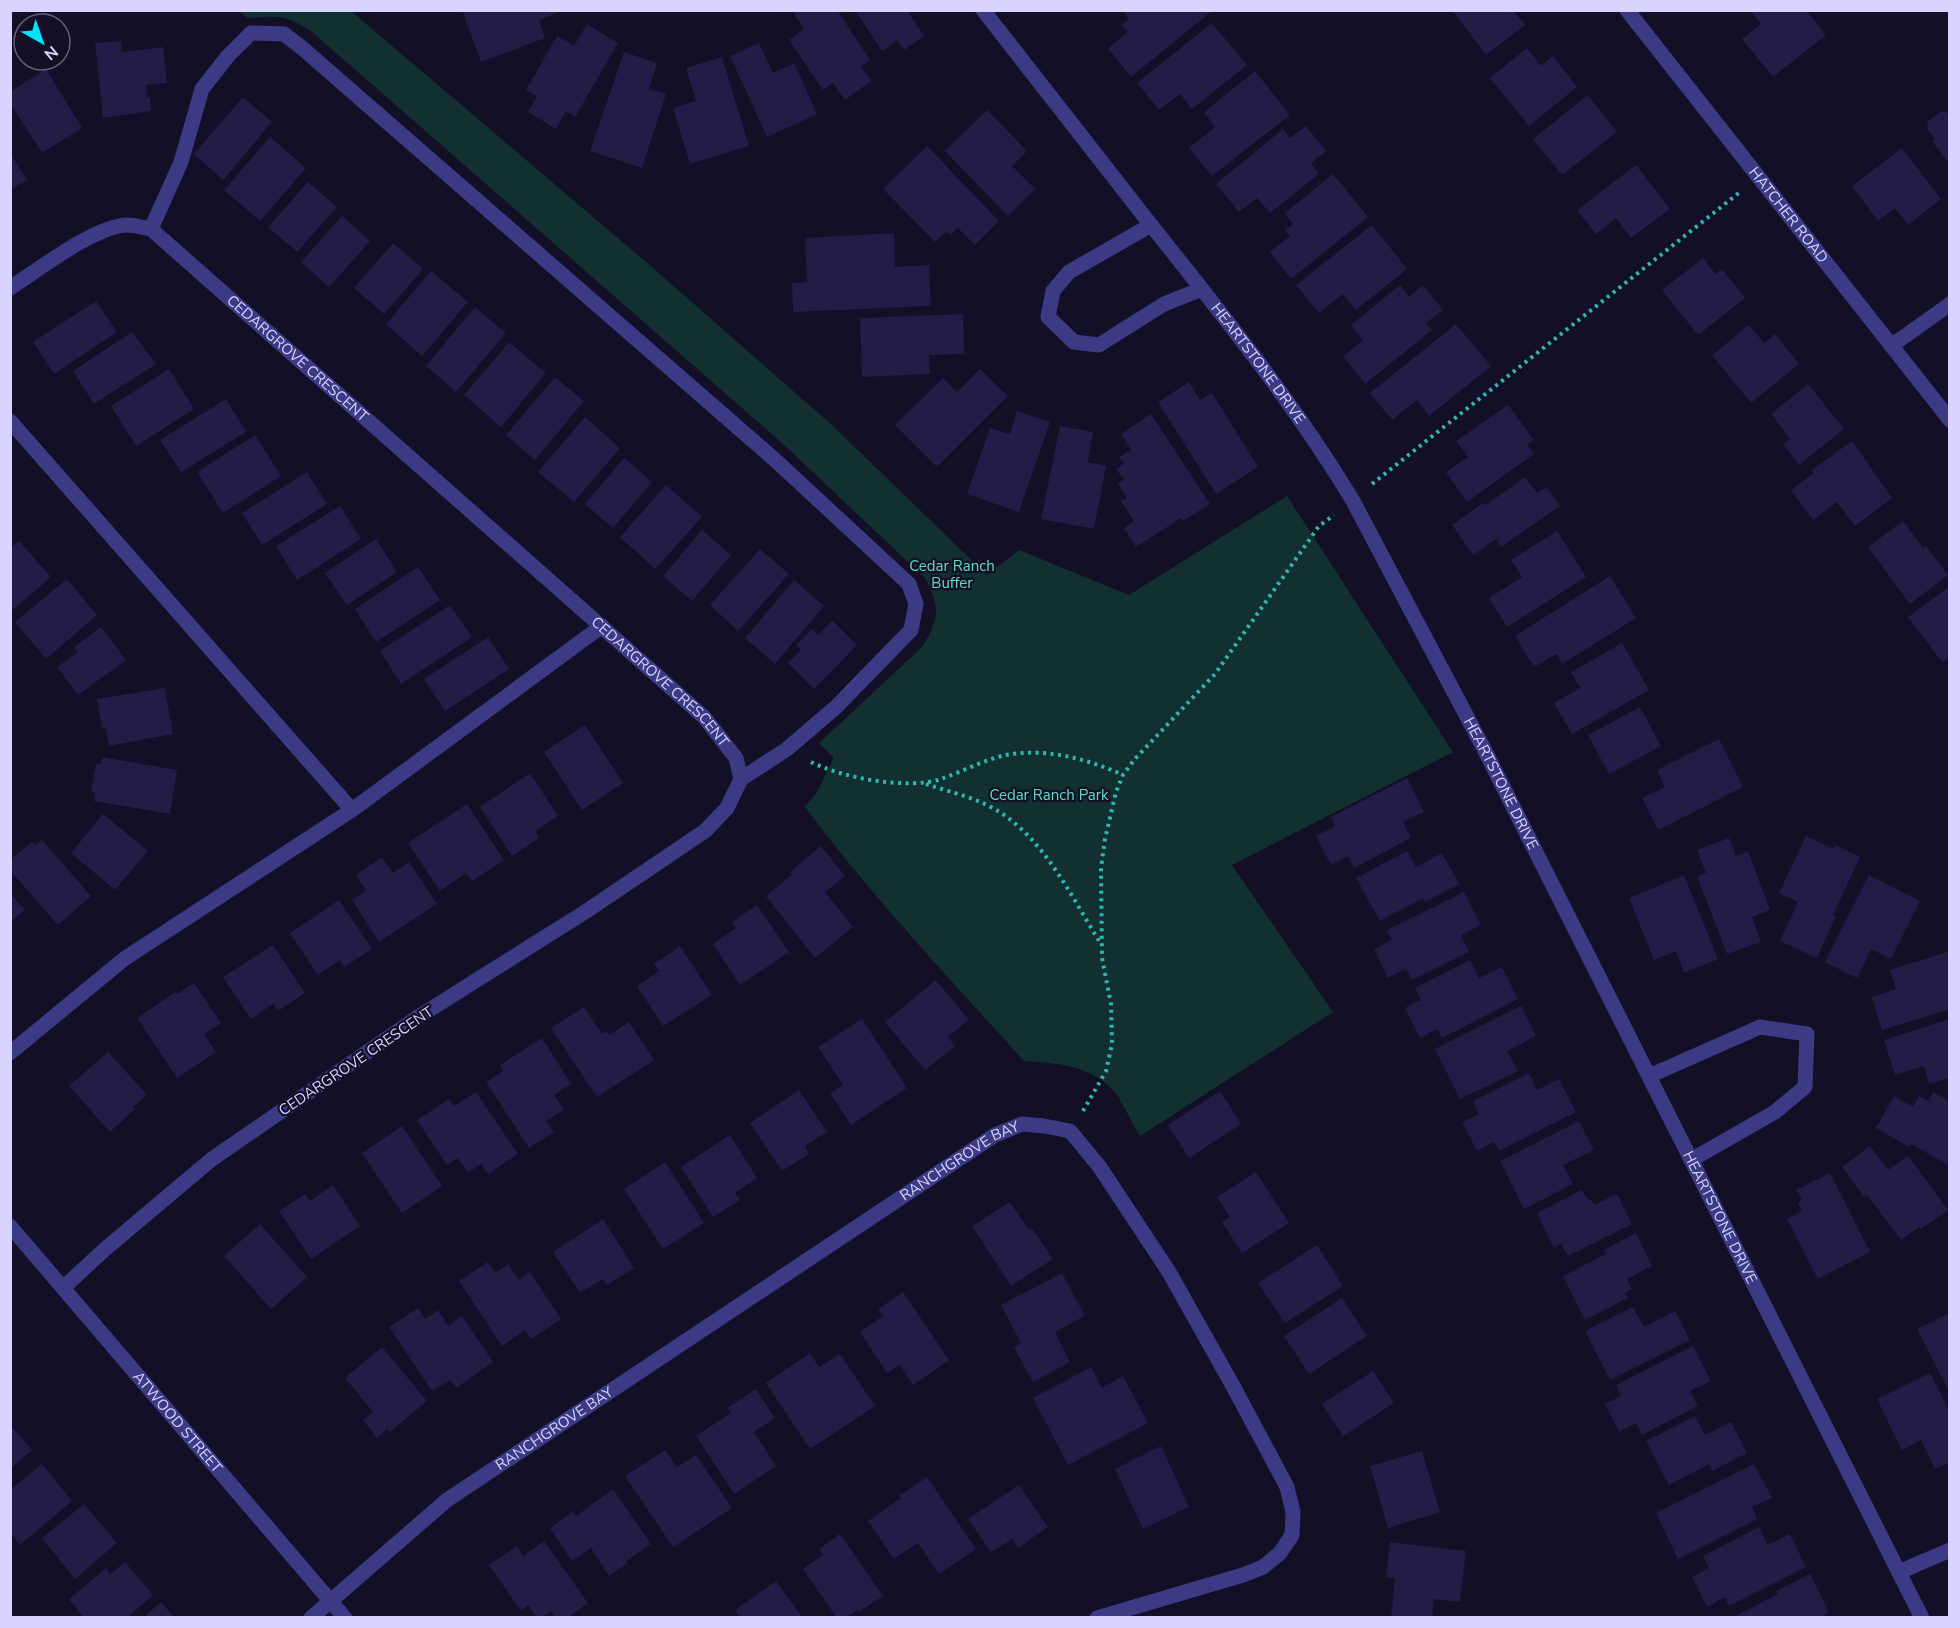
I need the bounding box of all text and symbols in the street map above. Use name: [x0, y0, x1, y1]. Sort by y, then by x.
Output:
north arrow: [12, 12, 72, 72]
text: N: [39, 40, 63, 65]
street label: HATCHER ROAD: [1744, 163, 1833, 267]
street label: CEDARGROVE CRESCENT: [222, 290, 373, 426]
street label: HEARTSTONE DRIVE: [1207, 299, 1310, 428]
park label: Cedar Ranch Buffer: [909, 556, 995, 593]
street label: CEDARGROVE CRESCENT: [587, 612, 734, 751]
street label: HEARTSTONE DRIVE: [1459, 714, 1543, 853]
park label: Cedar Ranch Park: [989, 785, 1109, 805]
street label: CEDARGROVE CRESCENT: [275, 1002, 437, 1120]
street label: RANCHGROVE BAY: [896, 1116, 1023, 1206]
street label: HEARTSTONE DRIVE: [1678, 1148, 1762, 1287]
street label: ATWOOD STREET: [129, 1367, 227, 1477]
street label: RANCHGROVE BAY: [492, 1382, 618, 1475]

